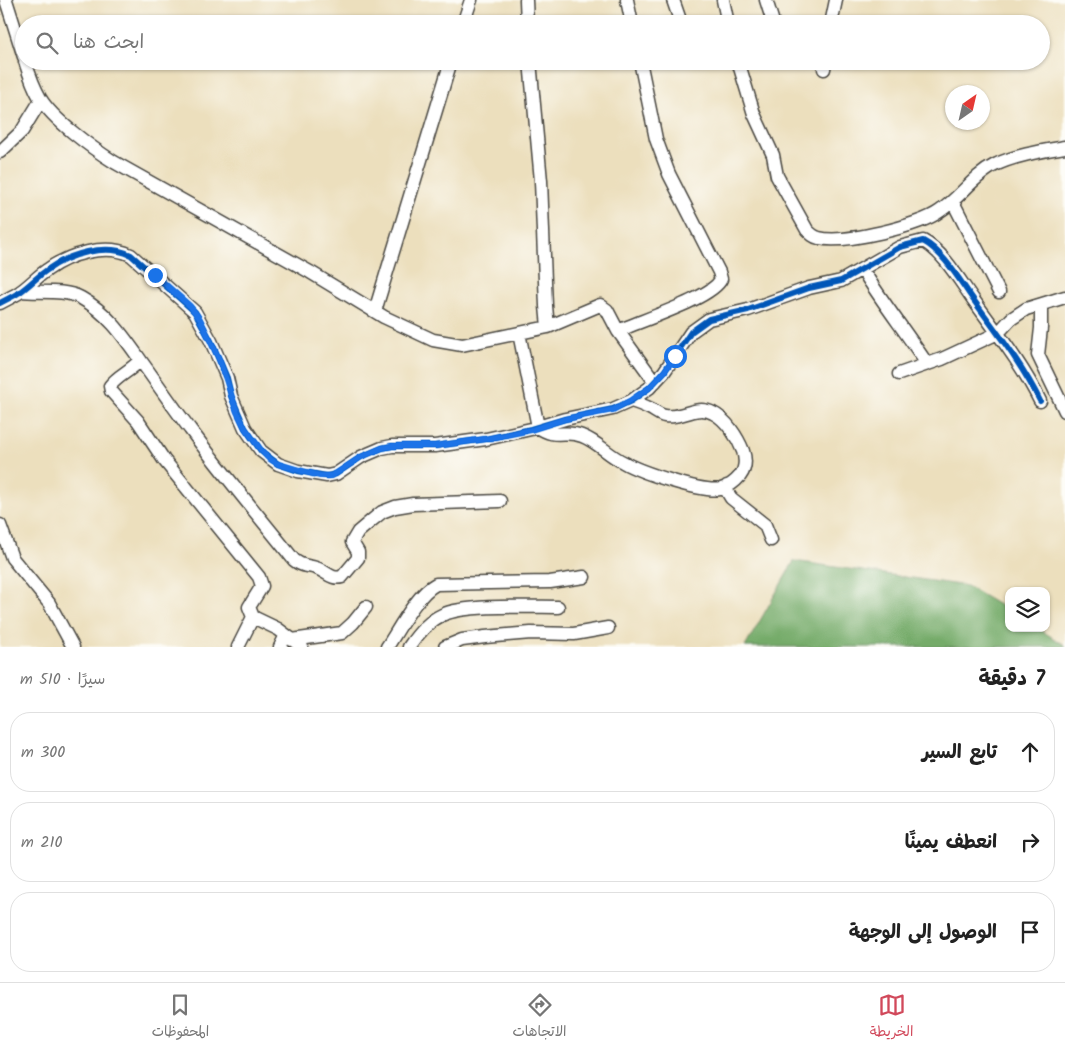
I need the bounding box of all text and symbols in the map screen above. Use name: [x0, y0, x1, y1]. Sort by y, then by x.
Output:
search box: [15, 15, 1050, 70]
text: ابحث هنا: [73, 28, 144, 58]
icon: search: [33, 29, 61, 57]
north arrow: [945, 85, 990, 130]
route end: [144, 264, 167, 287]
route start: [664, 345, 687, 368]
map controls: [1005, 587, 1050, 632]
button: layers: [1005, 587, 1050, 632]
text: 7 دقيقة: [979, 663, 1045, 696]
text: سيرًا · 510 m: [20, 667, 105, 692]
text: تابع السير: [922, 738, 997, 768]
icon: ahead: [1016, 738, 1044, 766]
text: 300 m: [21, 740, 65, 765]
text: انعطف يمينًا: [905, 828, 997, 858]
icon: right: [1016, 828, 1044, 856]
text: 210 m: [21, 830, 63, 855]
text: الوصول إلى الوجهة: [849, 918, 997, 948]
icon: arrive: [1016, 918, 1044, 946]
tab: المحفوظات: [152, 991, 209, 1044]
tab: الاتجاهات: [512, 991, 567, 1044]
tab: الخريطة: [870, 991, 913, 1044]

